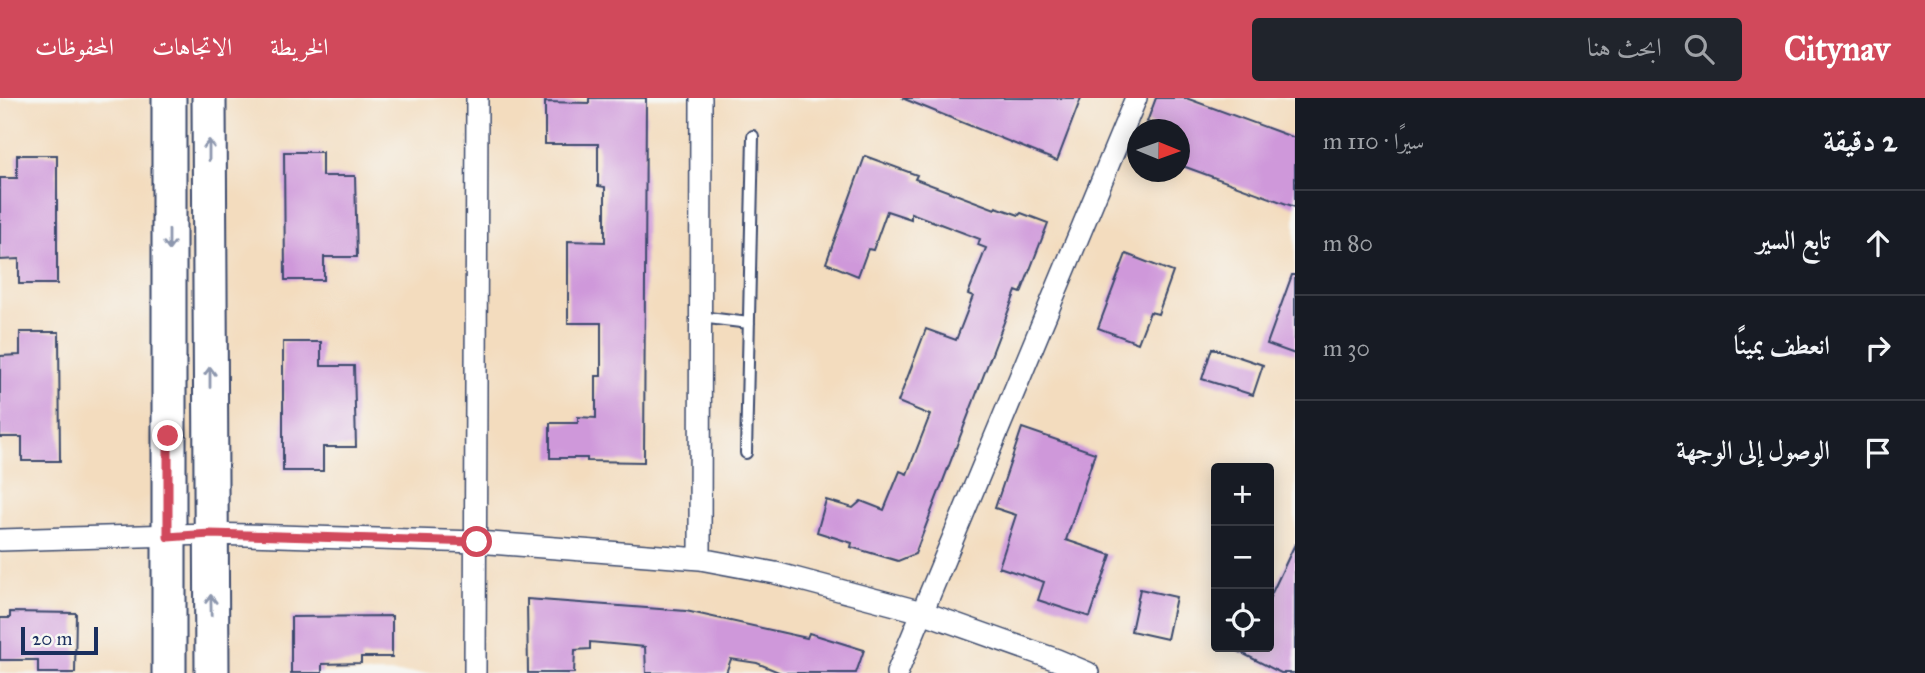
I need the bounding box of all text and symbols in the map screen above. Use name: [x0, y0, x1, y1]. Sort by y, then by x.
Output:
search box: [1252, 18, 1742, 81]
text: Citynav: [1784, 29, 1890, 69]
icon: search: [1680, 30, 1718, 68]
text: ابحث هنا: [1587, 31, 1662, 63]
text: المحفوظات: [35, 32, 114, 62]
text: الاتجاهات: [152, 32, 232, 62]
text: الخريطة: [270, 32, 329, 62]
north arrow: [1127, 119, 1190, 182]
text: 2 دقيقة: [1823, 123, 1897, 159]
text: سيرًا · 110 m: [1323, 127, 1424, 155]
one-way arrow: [202, 139, 216, 162]
text: تابع السير: [1757, 224, 1830, 256]
icon: ahead: [1859, 224, 1897, 262]
one-way arrow: [162, 228, 176, 251]
text: 80 m: [1323, 229, 1373, 257]
text: انعطف يمينًا: [1734, 329, 1830, 361]
icon: right: [1859, 329, 1897, 367]
text: 30 m: [1323, 334, 1370, 362]
one-way arrow: [203, 366, 217, 389]
route end: [152, 420, 183, 451]
text: الوصول إلى الوجهة: [1676, 434, 1830, 466]
icon: arrive: [1859, 434, 1897, 472]
map controls: [1211, 463, 1274, 652]
button: +: [1211, 463, 1274, 526]
route start: [461, 526, 492, 557]
button: −: [1211, 526, 1274, 589]
button: locate: [1211, 589, 1274, 652]
one-way arrow: [204, 594, 218, 617]
scale bar: [21, 624, 98, 656]
text: 20 m: [32, 627, 73, 650]

